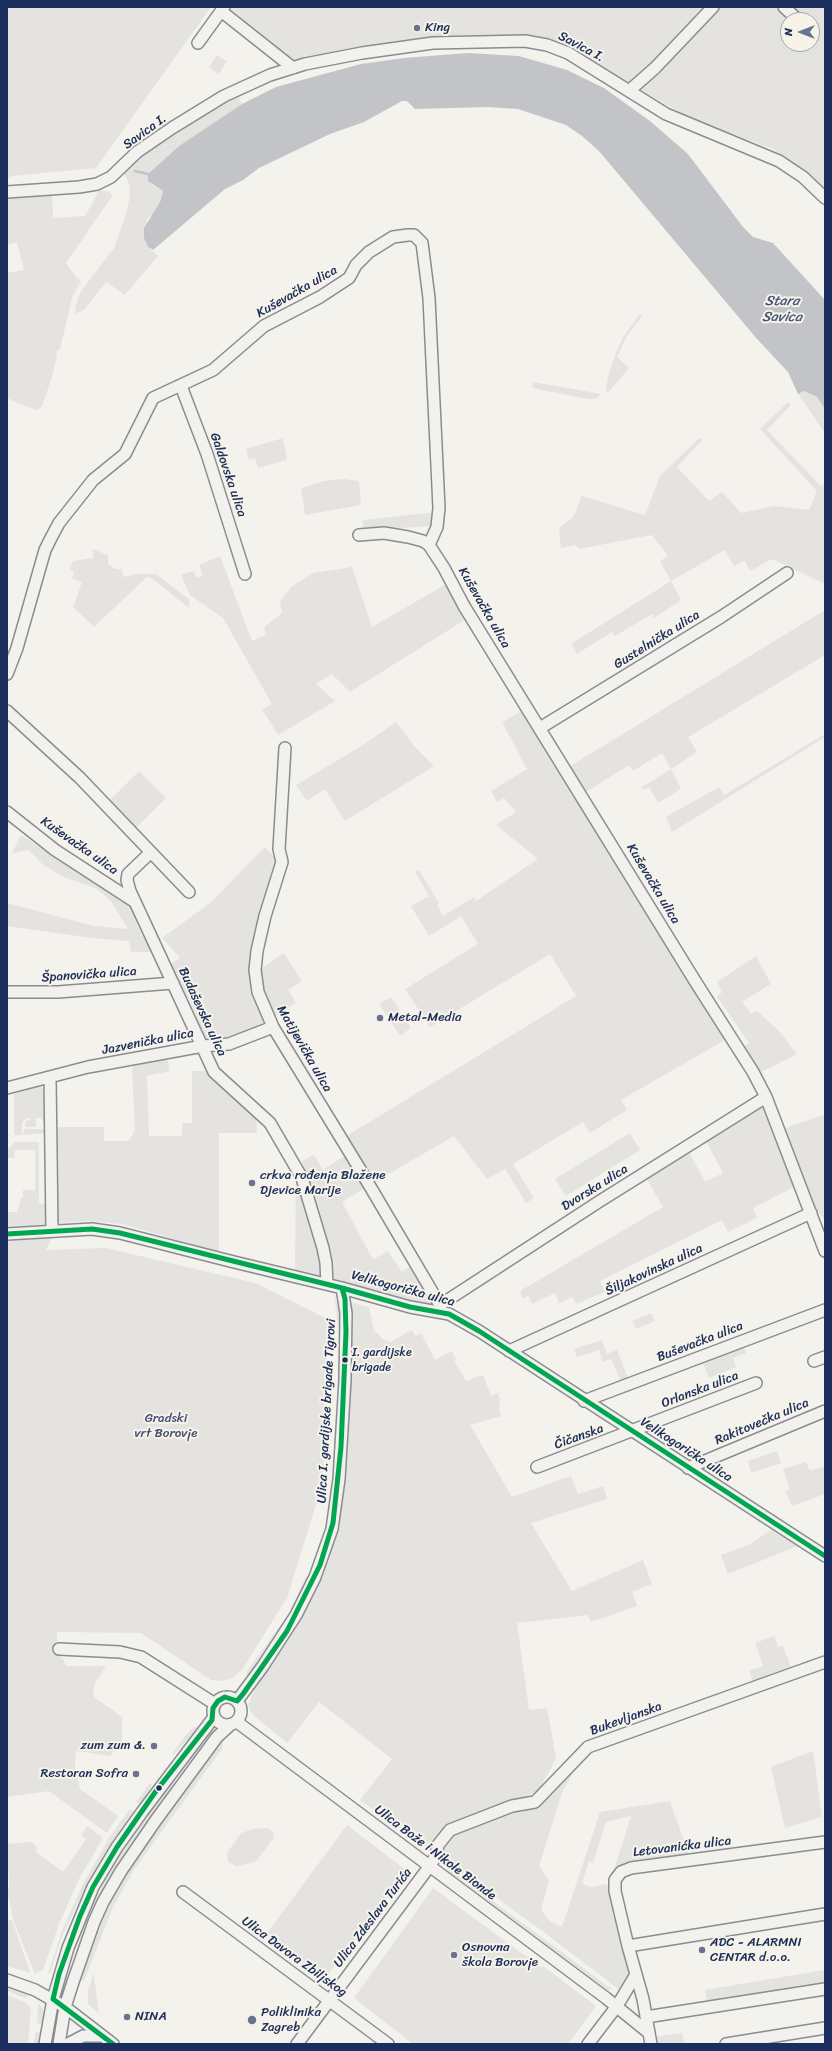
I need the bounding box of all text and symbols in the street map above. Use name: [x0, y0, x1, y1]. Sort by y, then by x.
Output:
north arrow: [780, 12, 820, 52]
place label: King: [425, 20, 450, 36]
marker: King: [412, 23, 422, 33]
street label: Savica I.: [555, 28, 607, 66]
text: N: [779, 28, 798, 36]
street label: Savica I.: [120, 111, 170, 153]
street label: Kuševačka ulica: [254, 263, 340, 321]
water label: Stara Savica: [762, 293, 802, 326]
street label: Galdovska ulica: [206, 431, 250, 519]
street label: Kuševačka ulica: [455, 565, 513, 651]
street label: Gustelnička ulica: [611, 607, 703, 673]
street label: Kuševačka ulica: [37, 814, 121, 878]
street label: Kuševačka ulica: [623, 841, 683, 927]
street label: Španovička ulica: [41, 964, 137, 986]
street label: Budaševska ulica: [175, 965, 229, 1059]
street label: Matijevička ulica: [273, 1003, 335, 1095]
place label: Metal-Media: [388, 1010, 462, 1026]
marker: Metal-Media: [375, 1013, 385, 1023]
street label: Jazvenička ulica: [101, 1025, 195, 1059]
street label: Dvorska ulica: [559, 1161, 631, 1215]
place label: crkva rođenja Blažene Djevice Marije: [260, 1168, 385, 1199]
marker: crkva rođenja Blažene Djevice Marije: [247, 1178, 257, 1188]
street label: Šiljakovinska ulica: [603, 1241, 705, 1299]
street label: Velikogorička ulica: [349, 1268, 457, 1310]
street label: Ulica I. gardijske brigade Tigrovi: [314, 1318, 340, 1504]
street label: Buševačka ulica: [655, 1318, 745, 1366]
place label: I. gardijske brigade: [352, 1346, 412, 1374]
marker: I. gardijske brigade: [340, 1355, 350, 1365]
street label: Orlanska ulica: [659, 1368, 741, 1412]
street label: Rakitovečka ulica: [713, 1395, 811, 1449]
park label: Gradski vrt Borovje: [135, 1411, 197, 1442]
street label: Velikogorička ulica: [637, 1414, 735, 1486]
street label: Čičanska: [552, 1421, 606, 1453]
street label: Bukevljanska: [588, 1699, 664, 1739]
place label: zum zum &.: [81, 1738, 146, 1754]
marker: zum zum &.: [149, 1741, 159, 1751]
place label: Restoran Sofra: [41, 1766, 128, 1782]
marker: Restoran Sofra: [131, 1769, 141, 1779]
unlabelled marker: [154, 1783, 164, 1793]
street label: Ulica Bože i Nikole Bionde: [371, 1802, 499, 1904]
street label: Letovanićka ulica: [632, 1833, 732, 1861]
street label: Ulica Zdeslava Turića: [331, 1865, 415, 1971]
street label: Ulica Davora Zbiljskog: [238, 1914, 350, 2000]
place label: ADC - ALARMNI CENTAR d.o.o.: [710, 1935, 802, 1966]
place label: Osnovna škola Borovje: [462, 1940, 538, 1971]
marker: ADC - ALARMNI CENTAR d.o.o.: [697, 1945, 707, 1955]
marker: Osnovna škola Borovje: [449, 1950, 459, 1960]
place label: Poliklinika Zagreb: [261, 2005, 321, 2036]
place label: NINA: [135, 2009, 167, 2025]
marker: NINA: [122, 2012, 132, 2022]
marker: Poliklinika Zagreb: [246, 2014, 258, 2026]

